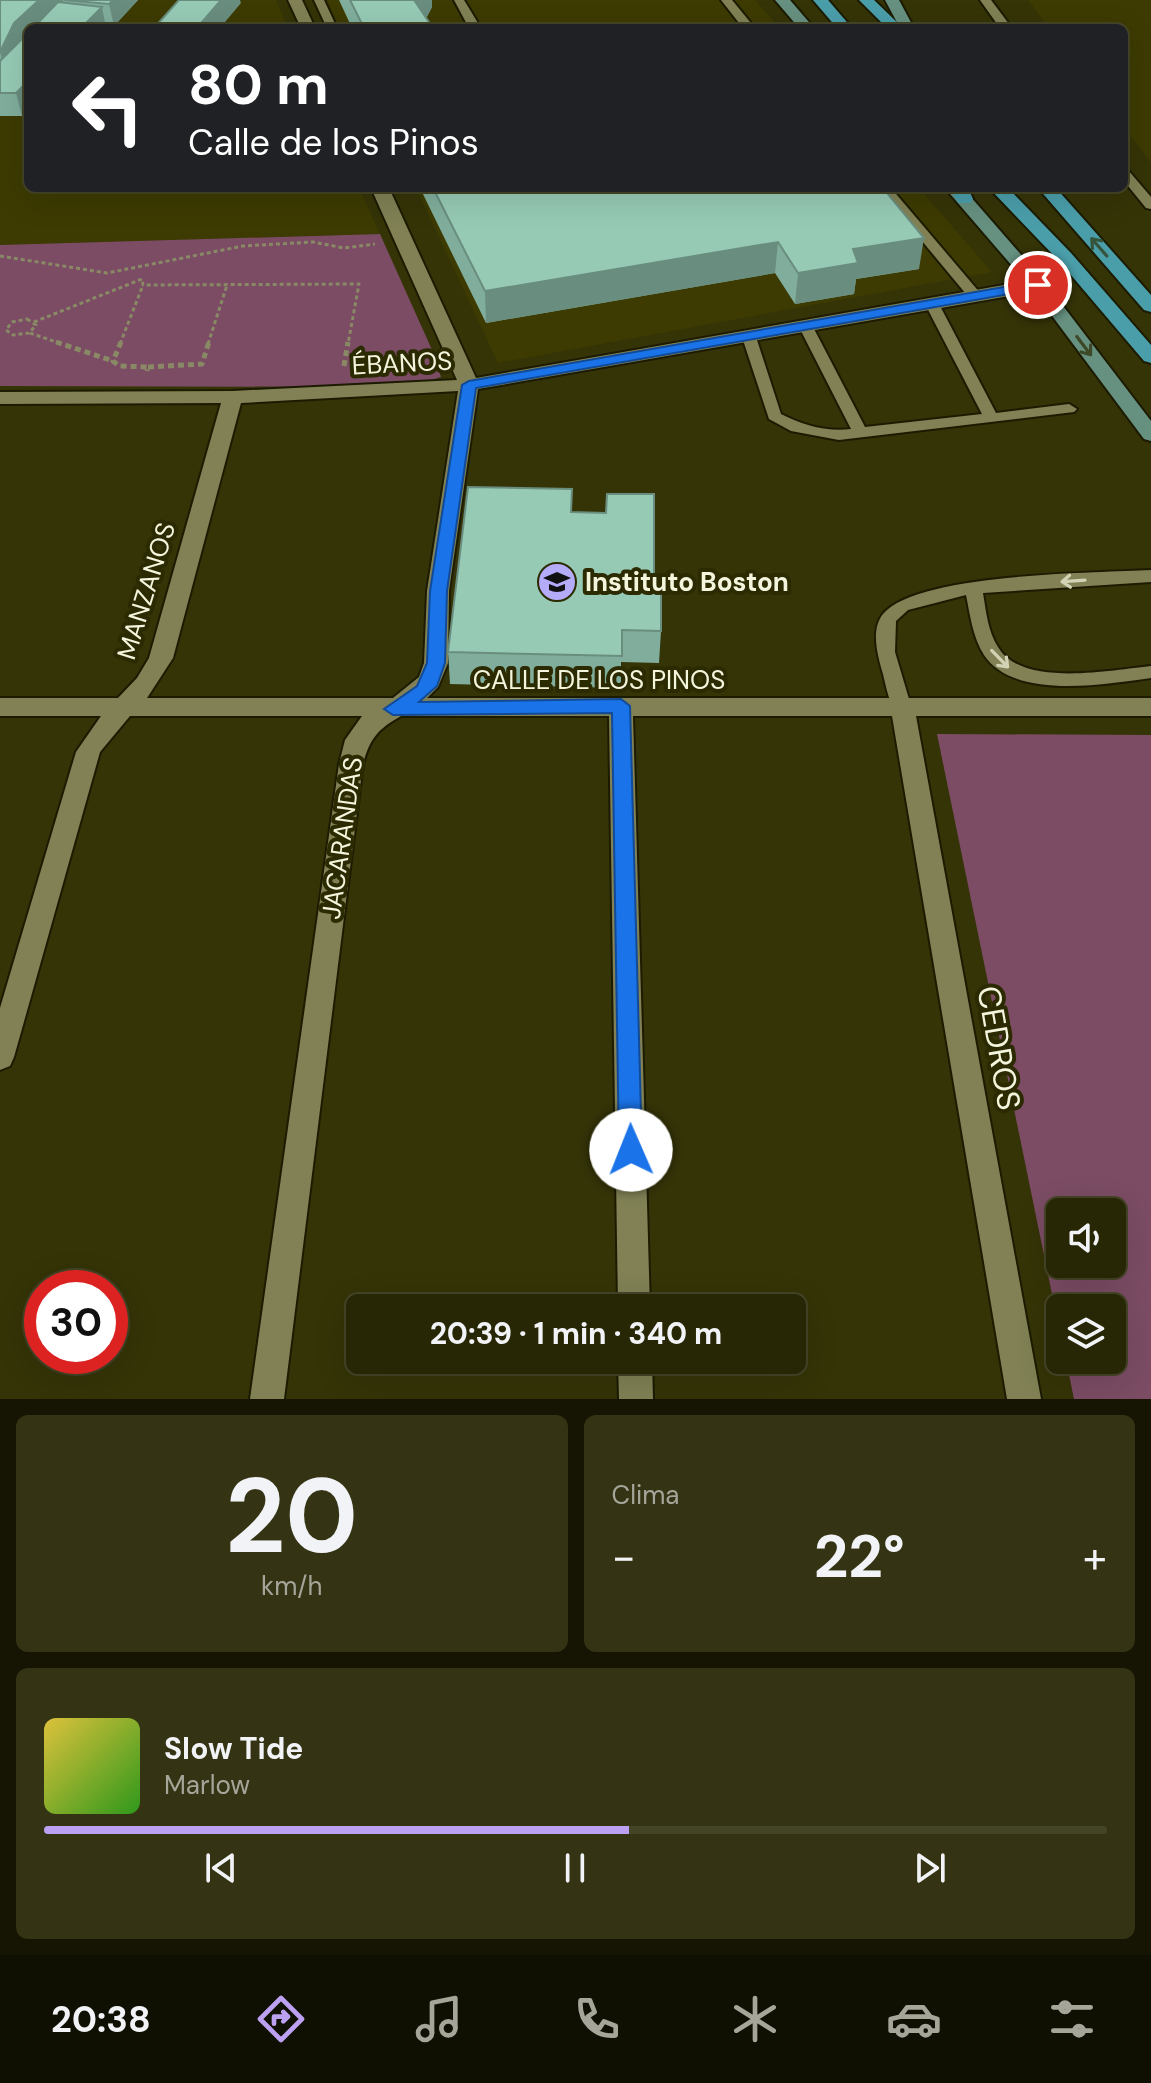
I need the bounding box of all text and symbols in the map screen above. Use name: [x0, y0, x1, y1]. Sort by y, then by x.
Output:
text: 80 m: [188, 48, 329, 121]
icon: left: [56, 56, 160, 160]
text: Calle de los Pinos: [188, 119, 479, 166]
one-way arrow: [1091, 238, 1109, 258]
pin: [1004, 251, 1072, 319]
icon: arrive: [1016, 263, 1060, 307]
one-way arrow: [1075, 335, 1092, 356]
street label: ÉBANOS: [351, 343, 453, 383]
street label: MANZANOS: [109, 518, 183, 664]
school or university icon: Instituto Boston: [536, 561, 578, 603]
place label: Instituto Boston: [585, 565, 789, 599]
one-way arrow: [1060, 574, 1087, 589]
one-way arrow: [989, 649, 1009, 669]
street label: CALLE DE LOS PINOS: [473, 663, 725, 697]
street label: JACARANDAS: [314, 755, 370, 921]
street label: CEDROS: [967, 983, 1031, 1113]
position arrow: [589, 1108, 673, 1192]
map controls: [1046, 1198, 1126, 1374]
button: sound: [1046, 1198, 1126, 1278]
speed limit sign: 30: [24, 1270, 128, 1374]
button: layers: [1046, 1294, 1126, 1374]
text: 20:39 · 1 min · 340 m: [430, 1314, 722, 1353]
text: 20: [225, 1449, 358, 1584]
text: Clima: [612, 1478, 680, 1512]
text: 22°: [814, 1517, 905, 1596]
text: −: [612, 1528, 636, 1586]
text: +: [1083, 1528, 1107, 1586]
text: km/h: [261, 1569, 322, 1603]
text: Slow Tide: [164, 1729, 303, 1768]
text: Marlow: [164, 1768, 250, 1802]
icon: previous: [199, 1846, 243, 1890]
icon: pause: [553, 1846, 597, 1890]
icon: next: [908, 1846, 952, 1890]
icon: directions: [253, 1991, 309, 2047]
icon: music: [411, 1991, 467, 2047]
icon: phone: [569, 1991, 625, 2047]
icon: climate: [727, 1991, 783, 2047]
icon: car: [886, 1991, 942, 2047]
icon: filters: [1044, 1991, 1100, 2047]
text: 20:38: [51, 1996, 151, 2043]

